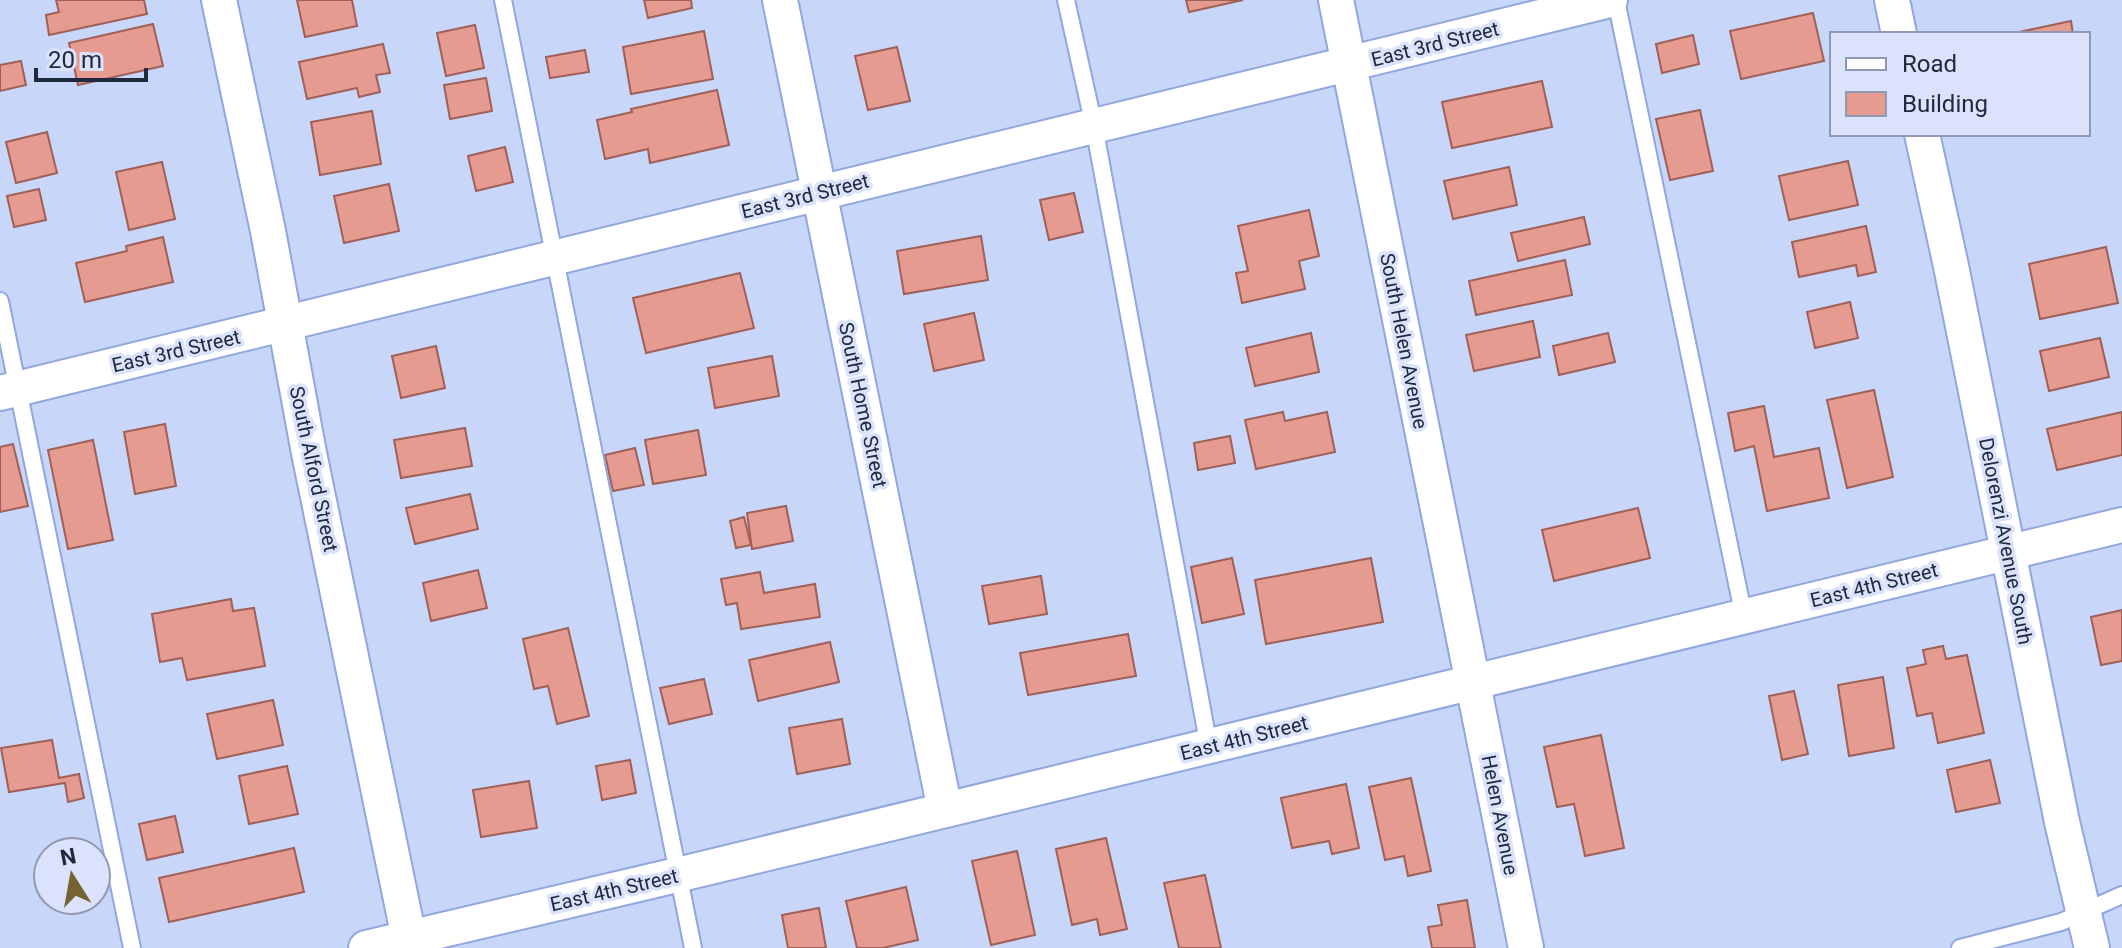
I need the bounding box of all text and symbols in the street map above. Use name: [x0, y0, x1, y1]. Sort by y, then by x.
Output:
street label: East 3rd Street: [1369, 17, 1501, 71]
scale bar: [36, 32, 146, 82]
legend: [1830, 32, 2090, 136]
text: 20 m: [48, 46, 102, 74]
text: Road: [1902, 50, 1957, 78]
text: Building: [1902, 90, 1988, 118]
street label: East 3rd Street: [739, 169, 871, 223]
street label: South Helen Avenue: [1375, 251, 1433, 431]
street label: South Home Street: [834, 320, 892, 490]
street label: East 3rd Street: [110, 325, 242, 377]
street label: South Alford Street: [285, 384, 343, 554]
street label: Delorenzi Avenue South: [1974, 436, 2038, 646]
street label: East 4th Street: [1808, 558, 1940, 612]
street label: East 4th Street: [1178, 711, 1310, 765]
street label: Helen Avenue: [1477, 753, 1523, 877]
north arrow: [32, 836, 112, 916]
text: N: [58, 843, 78, 871]
street label: East 4th Street: [548, 864, 680, 916]

